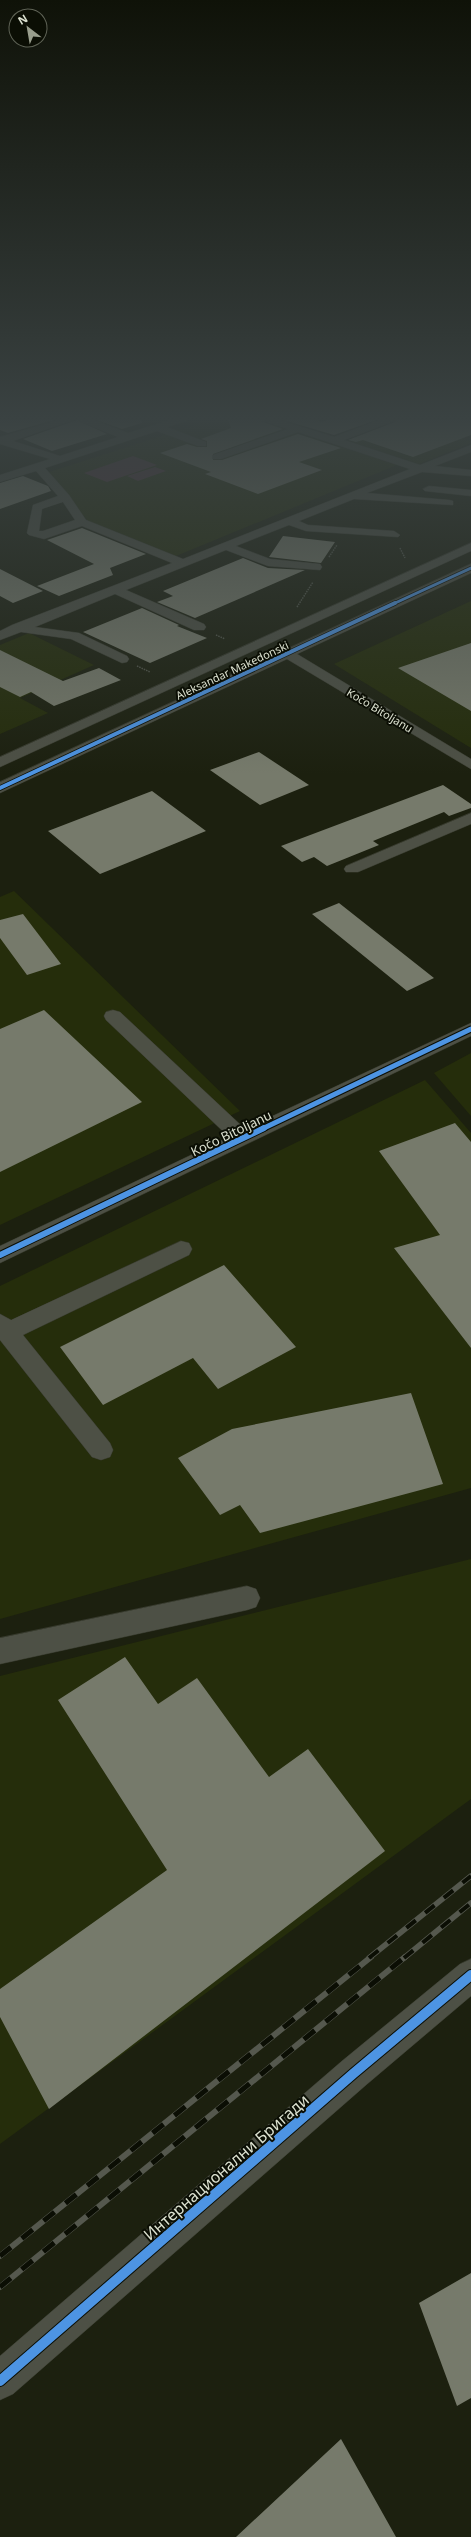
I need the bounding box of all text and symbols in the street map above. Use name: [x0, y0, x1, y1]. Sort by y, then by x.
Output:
north arrow: [8, 8, 48, 48]
text: N: [15, 10, 30, 28]
street label: Aleksandar Makedonski: [173, 637, 291, 703]
street label: Kočo Bitoljanu: [344, 684, 416, 736]
street label: Kočo Bitoljanu: [188, 1106, 274, 1160]
street label: Интернационални Бригади: [138, 2089, 314, 2245]

